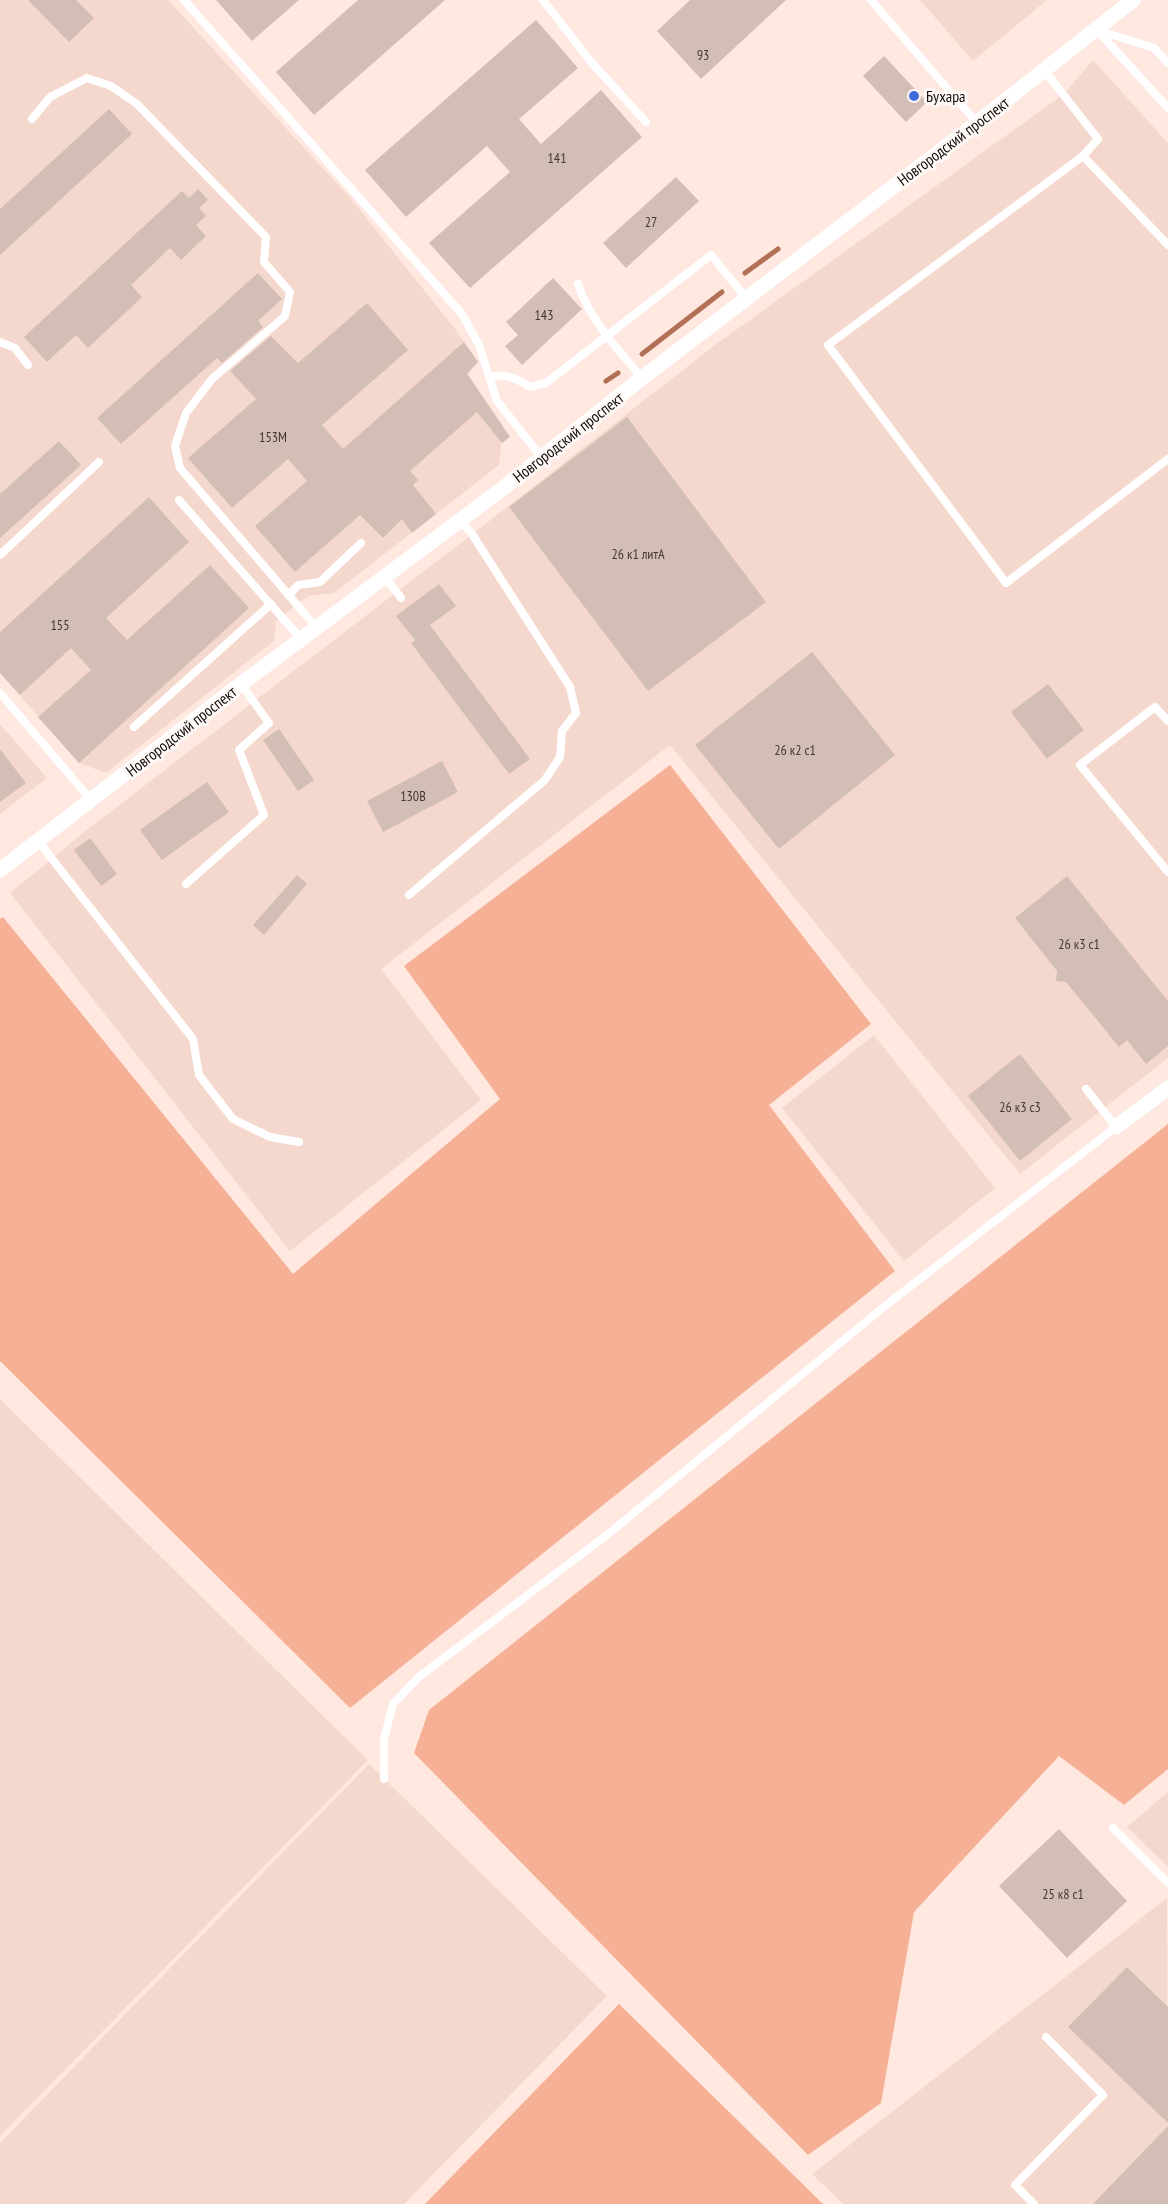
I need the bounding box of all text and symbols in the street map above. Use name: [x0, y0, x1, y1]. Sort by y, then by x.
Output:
house number: 93: [697, 46, 709, 64]
place label: Бухара: [926, 86, 966, 106]
marker: Бухара: [907, 89, 921, 103]
street label: Новгородский проспект: [893, 92, 1014, 190]
house number: 141: [548, 149, 566, 167]
house number: 27: [645, 213, 657, 231]
house number: 143: [535, 306, 553, 324]
street label: Новгородский проспект: [509, 387, 628, 486]
house number: 153М: [259, 428, 287, 446]
house number: 26 к1 литА: [611, 545, 665, 563]
house number: 155: [51, 616, 69, 634]
street label: Новгородский проспект: [122, 681, 241, 780]
house number: 26 к2 с1: [774, 741, 816, 759]
house number: 130В: [400, 787, 426, 805]
house number: 26 к3 с1: [1058, 935, 1100, 953]
house number: 26 к3 с3: [999, 1098, 1041, 1116]
house number: 25 к8 с1: [1042, 1885, 1084, 1903]

